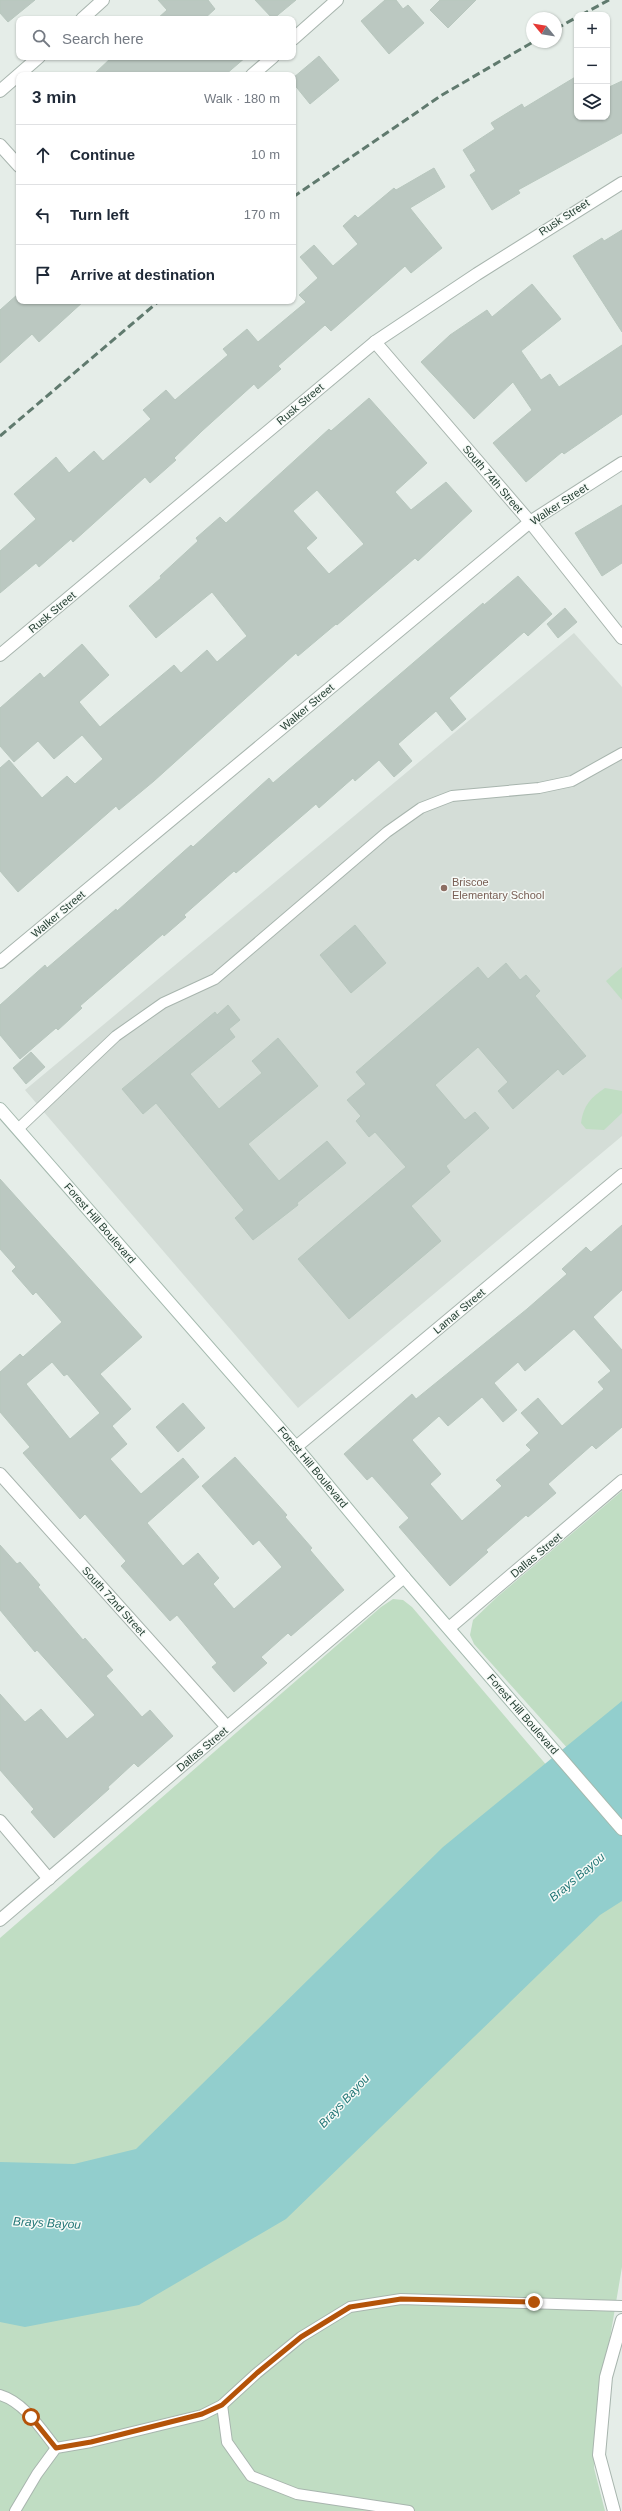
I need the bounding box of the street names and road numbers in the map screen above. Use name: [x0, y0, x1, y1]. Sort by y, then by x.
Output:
street label: Rusk Street: [537, 196, 591, 238]
street label: Rusk Street: [274, 381, 326, 427]
street label: South 74th Street: [460, 443, 526, 515]
street label: Walker Street: [528, 481, 590, 527]
street label: Rusk Street: [26, 589, 78, 635]
street label: Walker Street: [278, 681, 336, 733]
street label: Walker Street: [29, 888, 87, 940]
street label: Forest Hill Boulevard: [62, 1181, 138, 1265]
street label: Lamar Street: [431, 1286, 487, 1336]
street label: Forest Hill Boulevard: [276, 1424, 350, 1510]
street label: Dallas Street: [508, 1530, 564, 1580]
street label: South 72nd Street: [80, 1564, 148, 1638]
street label: Forest Hill Boulevard: [485, 1672, 561, 1756]
street label: Dallas Street: [174, 1724, 230, 1774]

